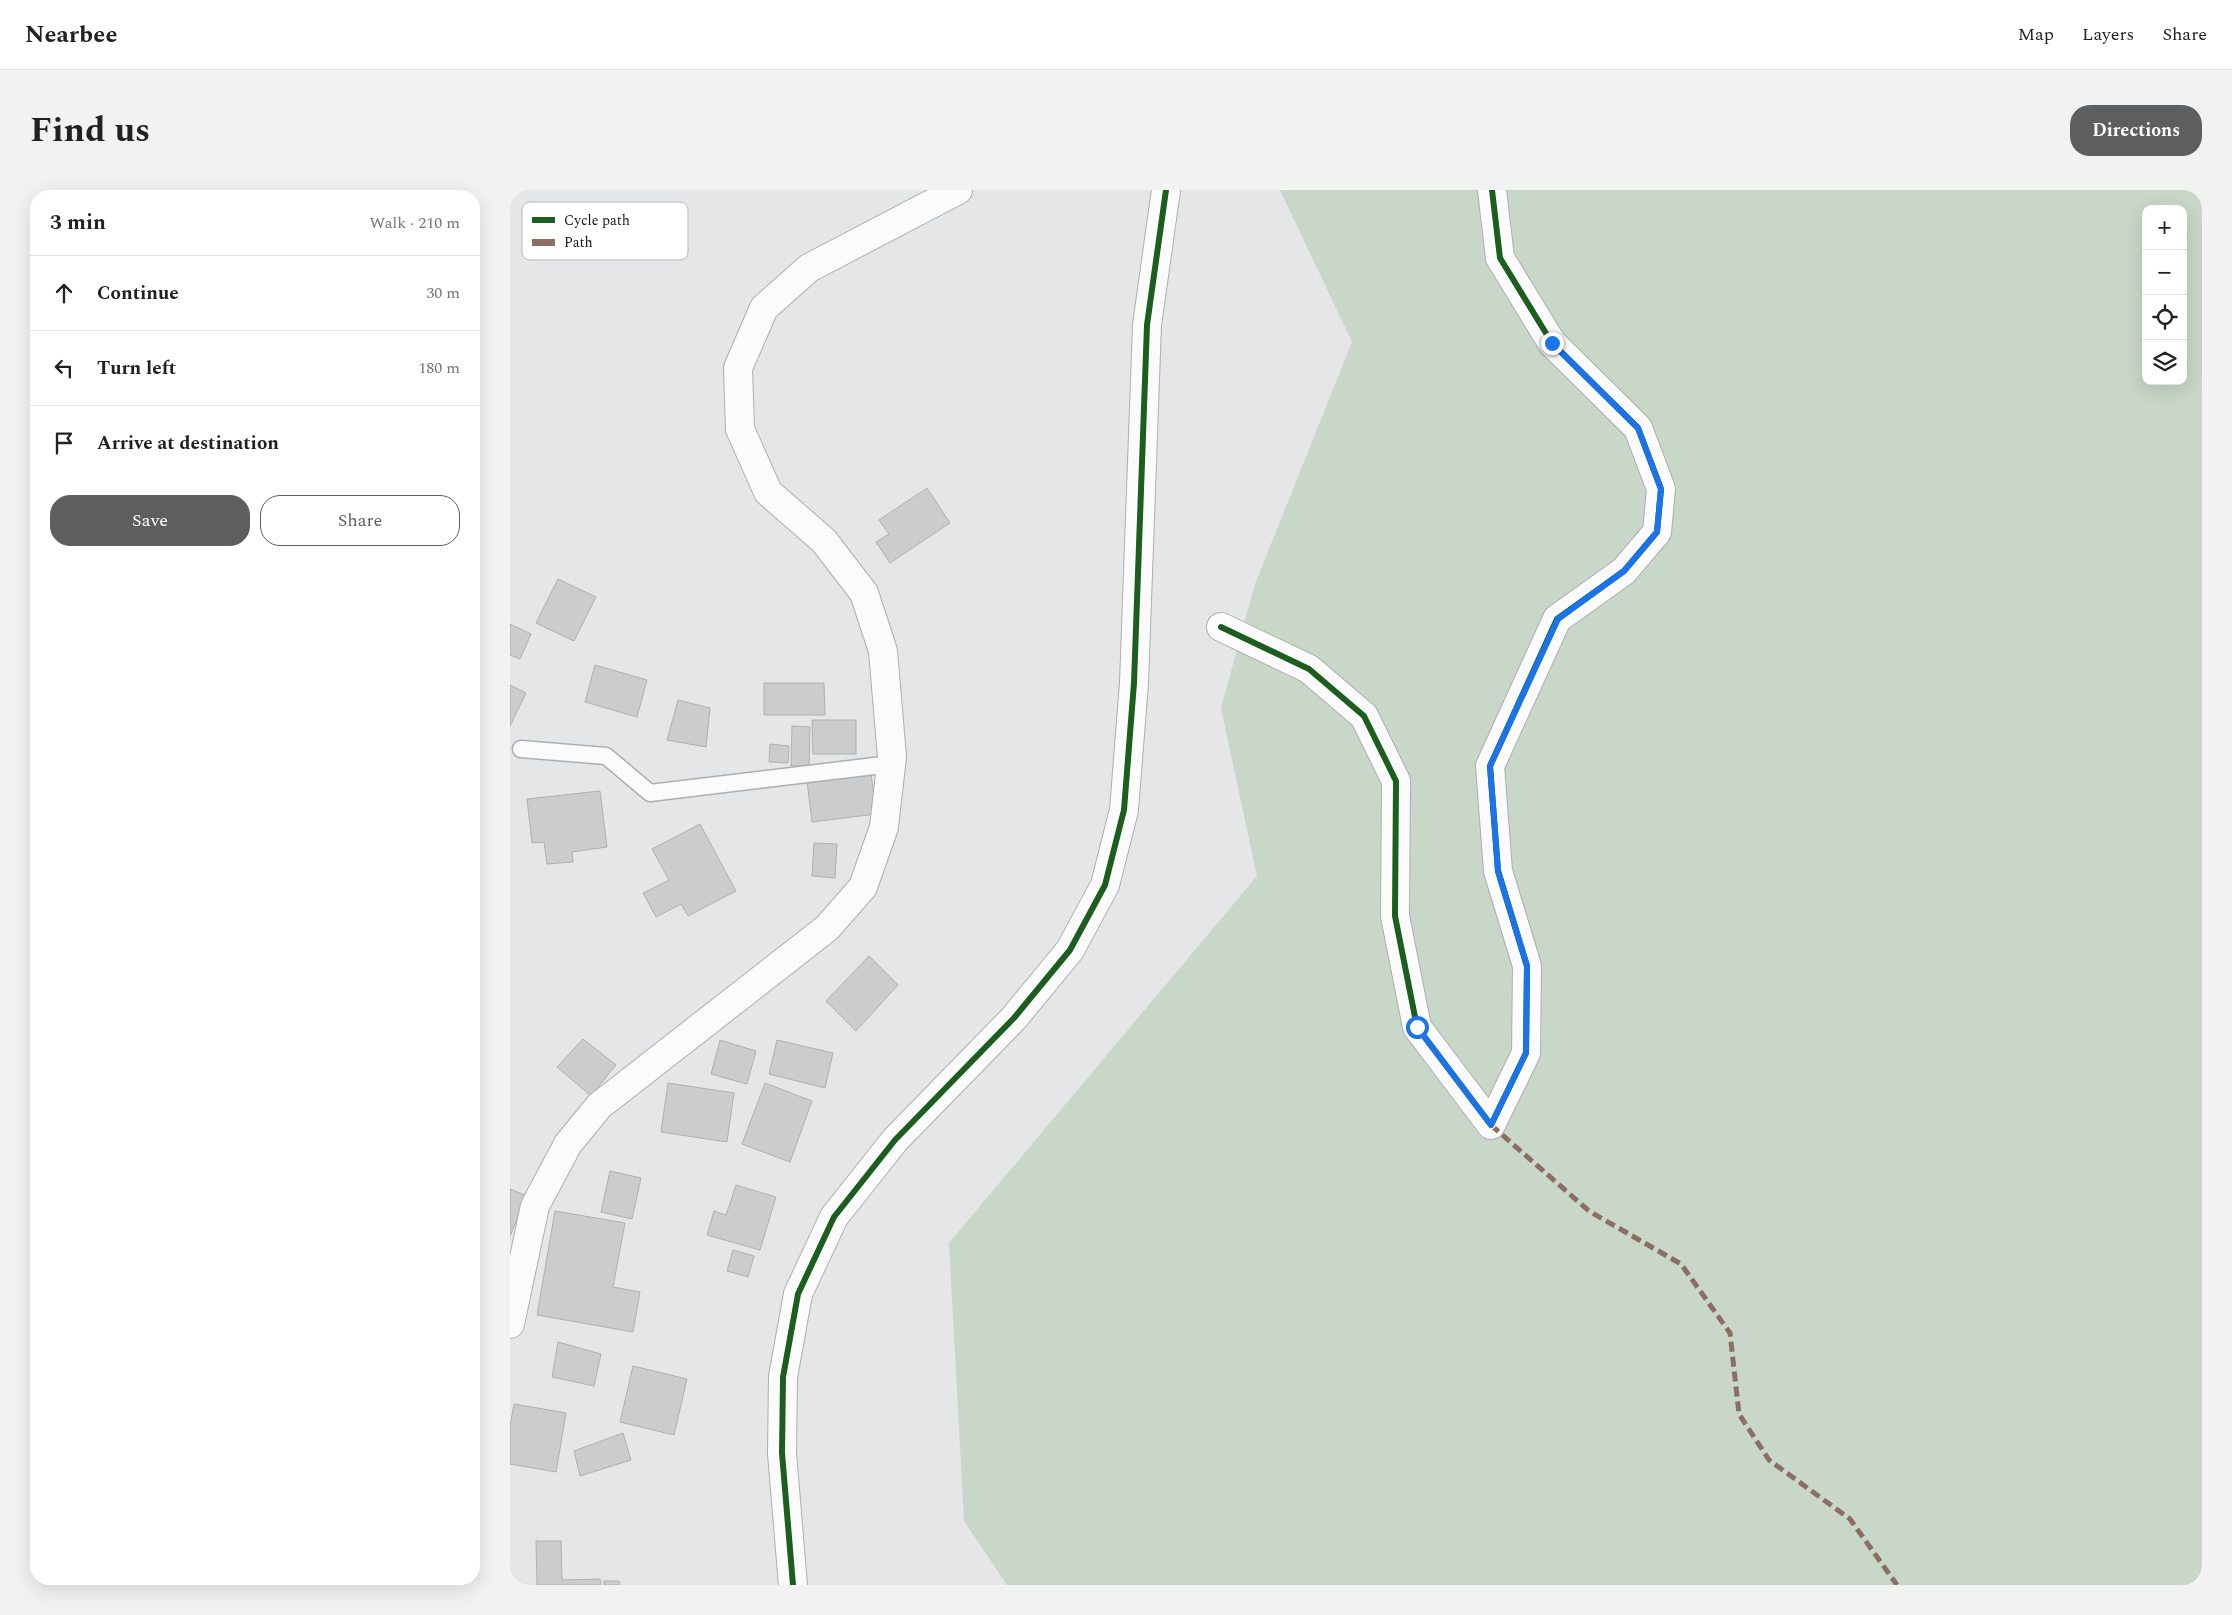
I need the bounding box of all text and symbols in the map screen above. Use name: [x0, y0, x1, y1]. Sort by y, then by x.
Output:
text: Nearbee: [25, 17, 117, 53]
text: Map: [2018, 21, 2054, 48]
text: Layers: [2082, 21, 2134, 48]
text: Share: [2162, 21, 2207, 48]
text: Find us: [30, 104, 150, 157]
button: Directions: [2070, 105, 2202, 156]
legend: [522, 202, 688, 260]
map controls: [2142, 205, 2187, 385]
button: +: [2142, 205, 2187, 250]
text: 3 min: [50, 207, 106, 239]
text: Cycle path: [564, 210, 630, 231]
text: Walk · 210 m: [369, 211, 460, 235]
text: Path: [564, 232, 593, 253]
button: −: [2142, 250, 2187, 295]
icon: ahead: [50, 279, 78, 307]
text: Continue: [97, 279, 179, 308]
text: 30 m: [426, 281, 460, 305]
button: locate: [2142, 295, 2187, 340]
route end: [1541, 332, 1564, 355]
button: layers: [2142, 340, 2187, 385]
icon: left: [50, 354, 78, 382]
text: Turn left: [97, 354, 176, 383]
text: 180 m: [418, 356, 460, 380]
icon: arrive: [50, 429, 78, 457]
text: Arrive at destination: [97, 429, 279, 458]
button: Save: [50, 495, 250, 546]
button: Share: [260, 495, 460, 546]
route start: [1406, 1016, 1429, 1039]

